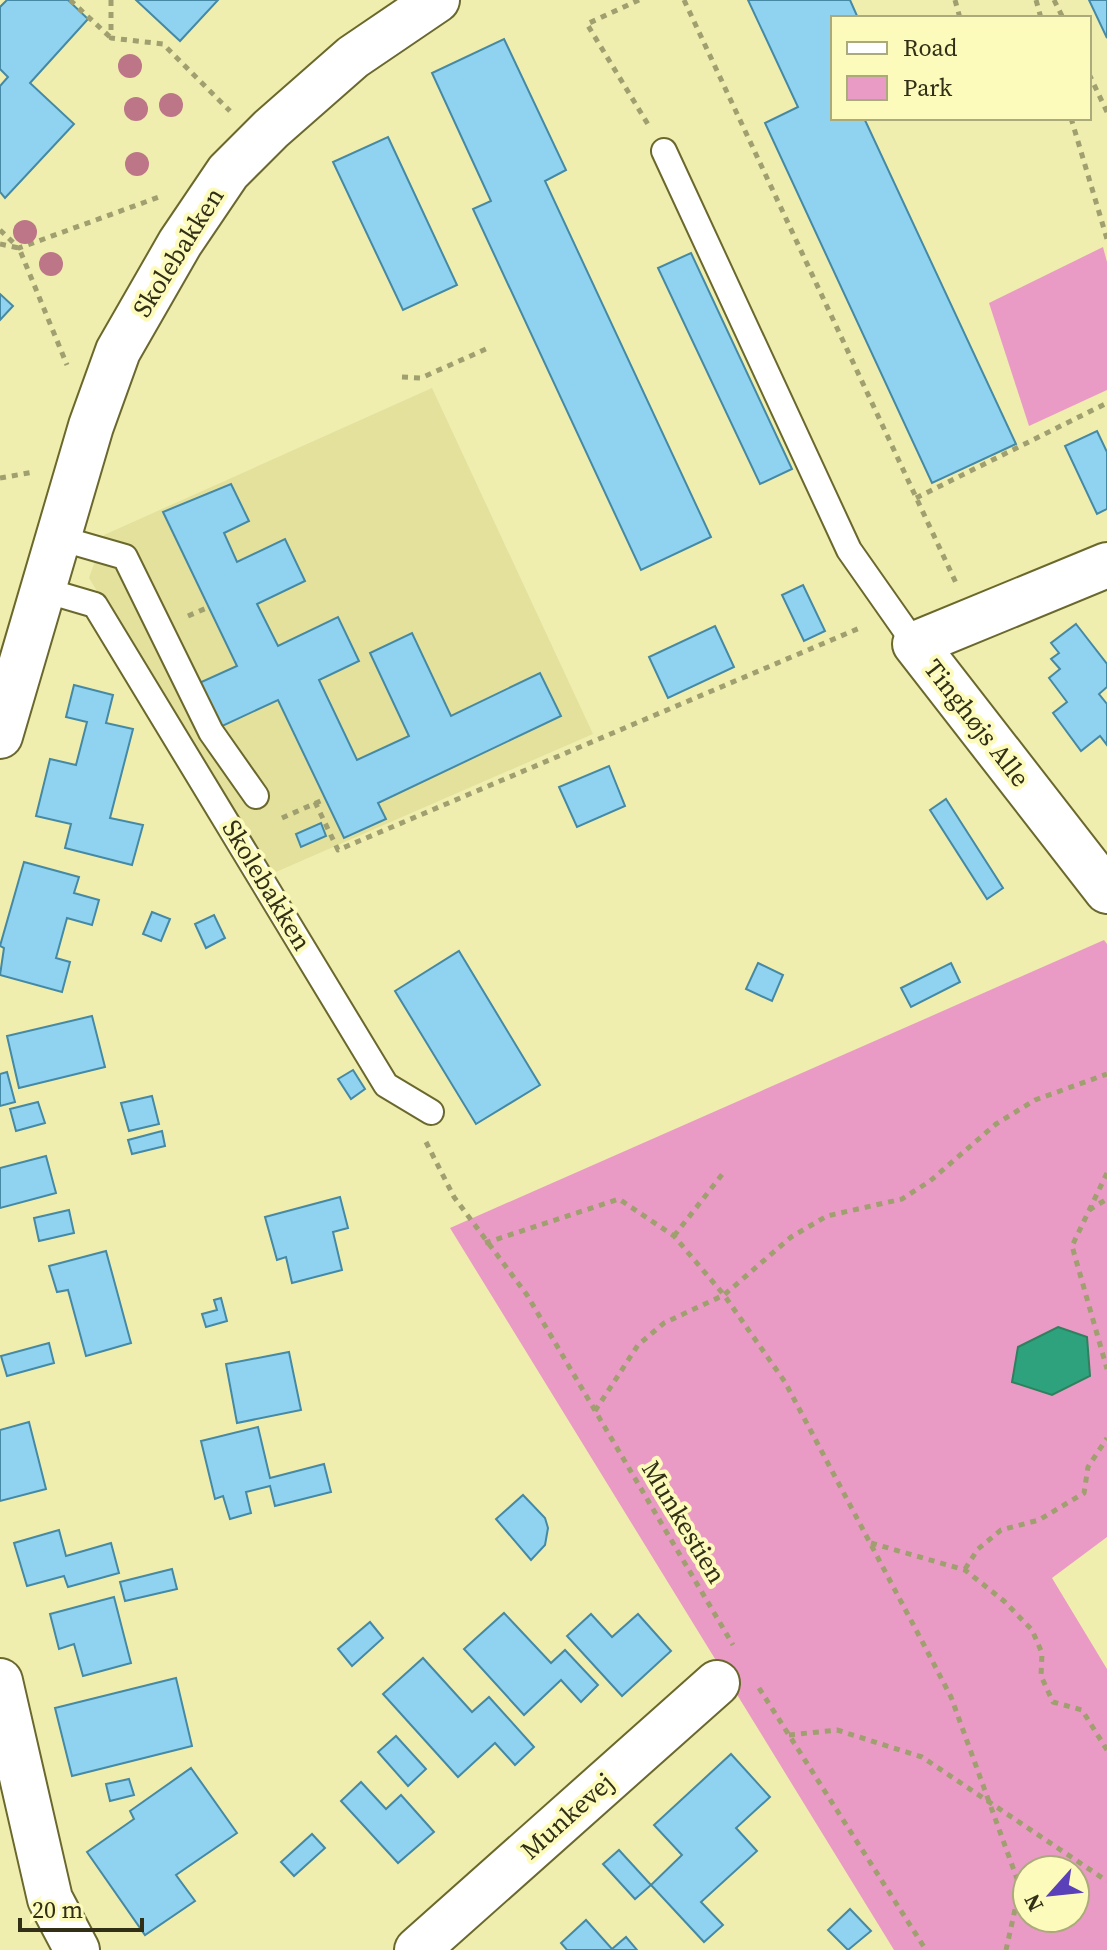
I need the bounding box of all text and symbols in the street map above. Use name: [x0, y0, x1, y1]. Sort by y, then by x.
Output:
legend: [831, 16, 1091, 120]
text: Road: [903, 31, 958, 64]
text: Park: [903, 71, 953, 104]
street label: Skolebakken: [124, 180, 232, 324]
street label: Tinghøjs Alle: [916, 652, 1038, 794]
street label: Skolebakken: [214, 813, 320, 957]
street label: Munkestien: [633, 1454, 735, 1590]
street label: Munkevej: [513, 1765, 621, 1867]
north arrow: [1011, 1854, 1091, 1934]
scale bar: [20, 1882, 142, 1932]
text: N: [1016, 1889, 1050, 1917]
text: 20 m: [32, 1893, 83, 1926]

